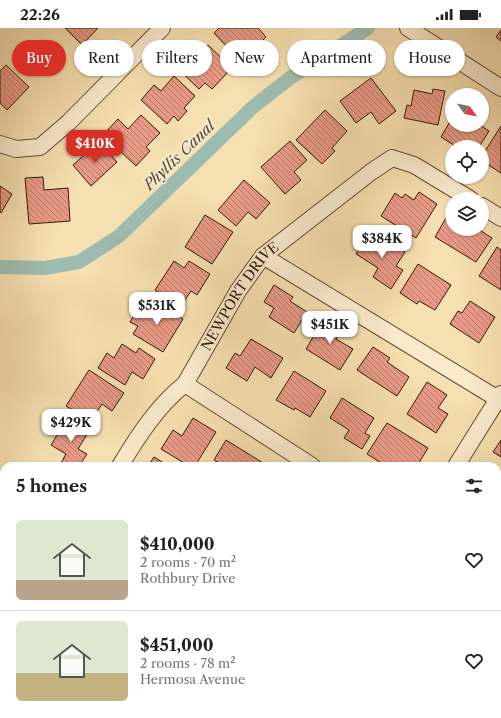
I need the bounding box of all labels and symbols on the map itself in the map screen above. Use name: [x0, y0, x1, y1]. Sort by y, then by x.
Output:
north arrow: [445, 88, 489, 132]
water label: Phyllis Canal: [139, 115, 220, 195]
pin: $410K: [67, 130, 123, 164]
pin: $384K: [354, 225, 410, 259]
street label: NEWPORT DRIVE: [197, 238, 282, 354]
pin: $531K: [129, 292, 185, 326]
pin: $451K: [302, 311, 358, 345]
pin: $429K: [43, 409, 99, 443]

